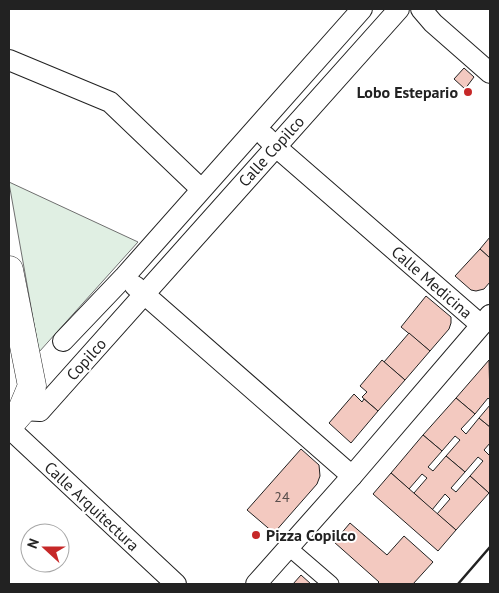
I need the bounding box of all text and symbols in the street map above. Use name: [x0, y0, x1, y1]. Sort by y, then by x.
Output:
place label: Lobo Estepario: [357, 82, 458, 102]
marker: Lobo Estepario: [462, 86, 474, 98]
street label: Calle Copilco: [234, 111, 308, 191]
street label: Calle Medicina: [388, 242, 476, 322]
street label: Copilco: [62, 334, 110, 384]
street label: Calle Arquitectura: [40, 457, 144, 555]
house number: 24: [274, 488, 290, 506]
north arrow: [20, 523, 70, 573]
place label: Pizza Copilco: [266, 525, 356, 545]
marker: Pizza Copilco: [250, 529, 262, 541]
text: N: [23, 536, 43, 551]

